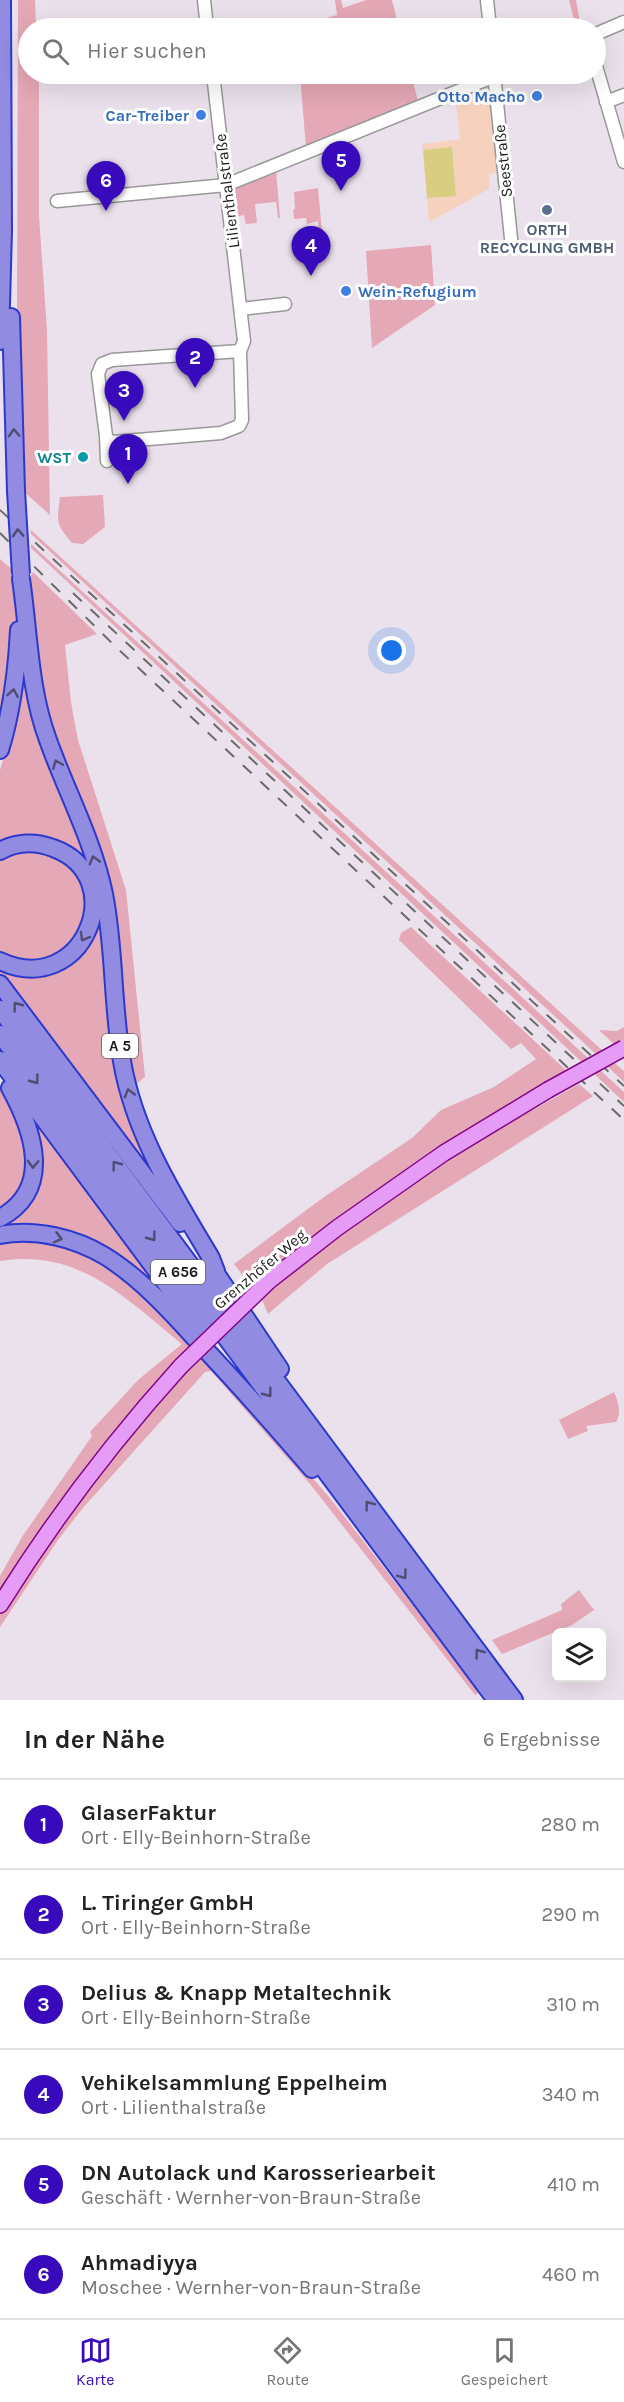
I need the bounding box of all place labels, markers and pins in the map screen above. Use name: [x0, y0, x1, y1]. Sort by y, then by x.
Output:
place label: Otto Macho: [438, 87, 525, 106]
marker: Otto Macho: [530, 89, 544, 103]
place label: Car-Treiber: [106, 106, 190, 125]
marker: Car-Treiber: [194, 108, 208, 122]
pin: 5: [322, 142, 360, 191]
pin: 6: [86, 162, 126, 211]
marker: ORTH RECYCLING GMBH: [540, 203, 554, 217]
place label: ORTH RECYCLING GMBH: [480, 220, 614, 257]
pin: 4: [292, 226, 330, 276]
place label: Wein-Refugium: [358, 282, 477, 301]
marker: Wein-Refugium: [339, 284, 353, 298]
pin: 2: [176, 338, 214, 388]
pin: 3: [104, 372, 144, 421]
pin: 1: [108, 434, 148, 484]
place label: WST: [37, 448, 71, 467]
marker: WST: [76, 450, 90, 464]

